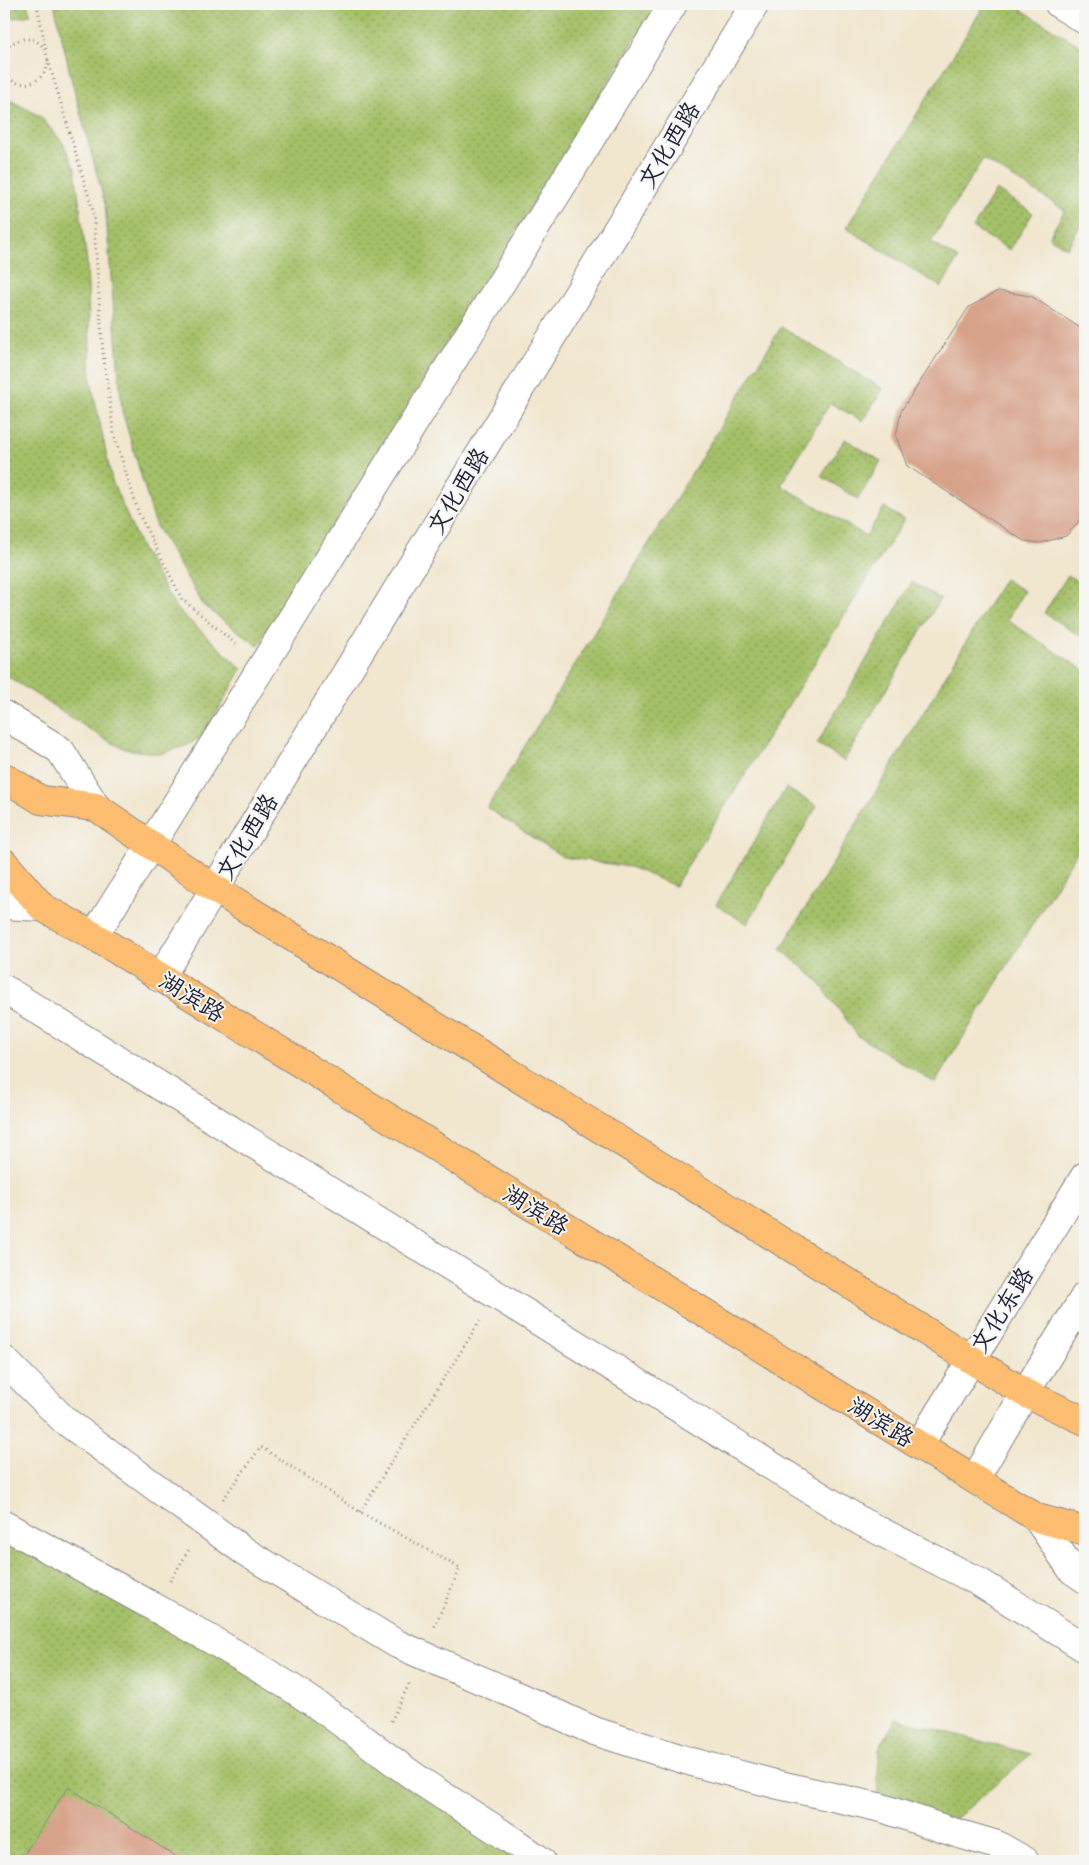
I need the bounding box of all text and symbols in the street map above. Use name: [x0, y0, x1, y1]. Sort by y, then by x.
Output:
street label: 文化西路: [631, 96, 707, 194]
street label: 文化西路: [420, 442, 496, 540]
street label: 文化西路: [209, 788, 285, 886]
street label: 湖滨路: [154, 965, 230, 1029]
street label: 湖滨路: [498, 1178, 574, 1242]
street label: 文化东路: [964, 1261, 1040, 1359]
street label: 湖滨路: [843, 1390, 919, 1454]

